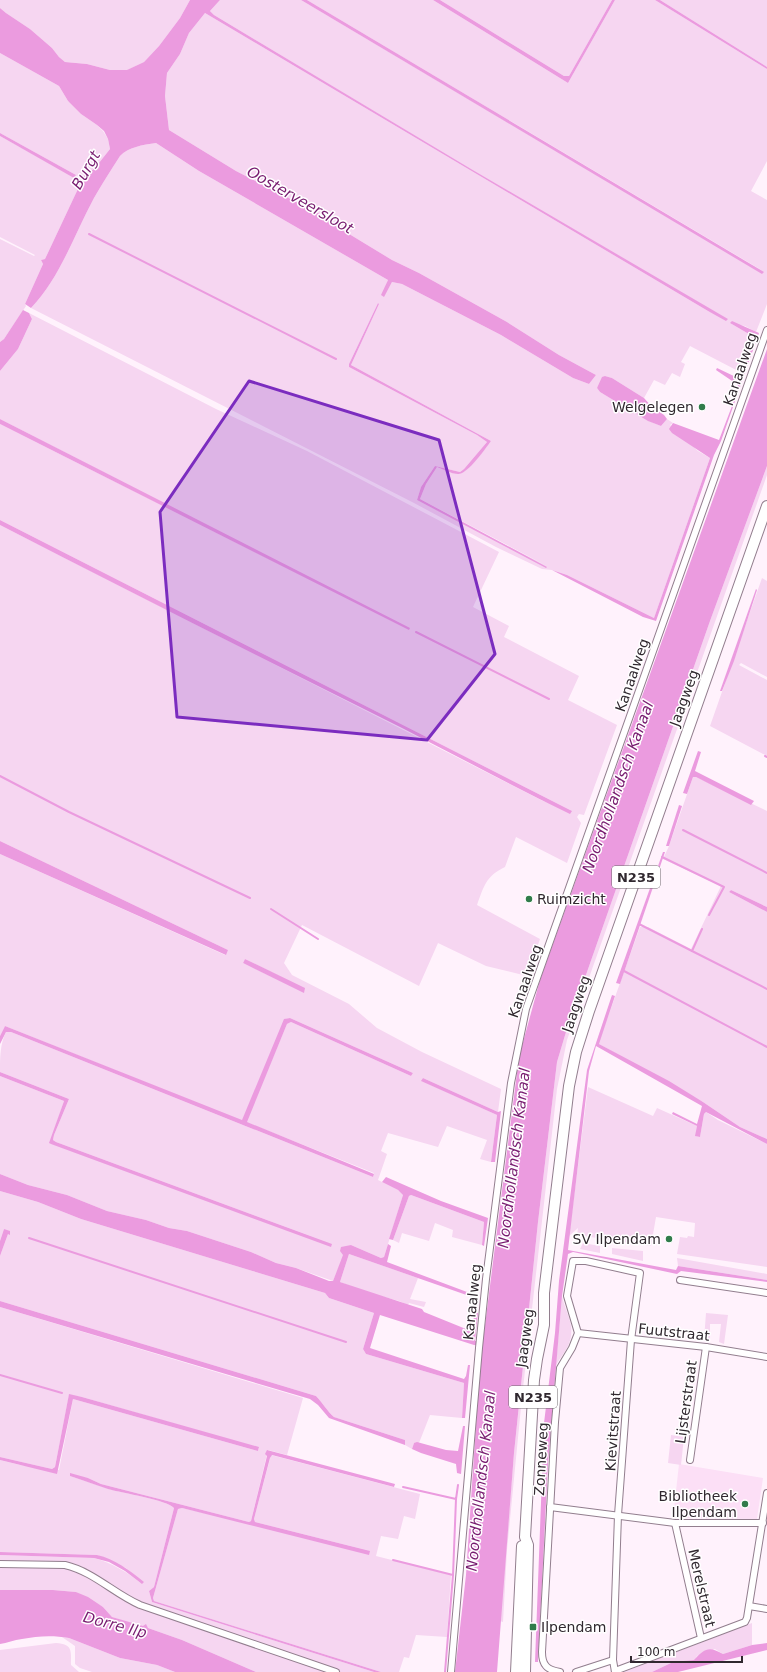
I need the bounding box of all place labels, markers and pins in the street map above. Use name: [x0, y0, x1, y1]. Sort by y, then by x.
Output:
place label: Welgelegen: [612, 399, 694, 415]
marker: Welgelegen: [697, 402, 707, 412]
place label: Ruimzicht: [537, 891, 606, 907]
marker: Ruimzicht: [524, 894, 534, 904]
place label: SV Ilpendam: [573, 1231, 661, 1247]
marker: SV Ilpendam: [664, 1234, 674, 1244]
place label: Bibliotheek Ilpendam: [659, 1488, 738, 1520]
marker: Bibliotheek Ilpendam: [740, 1499, 750, 1509]
place label: Ilpendam: [541, 1619, 607, 1635]
marker: Ilpendam: [528, 1622, 538, 1632]

